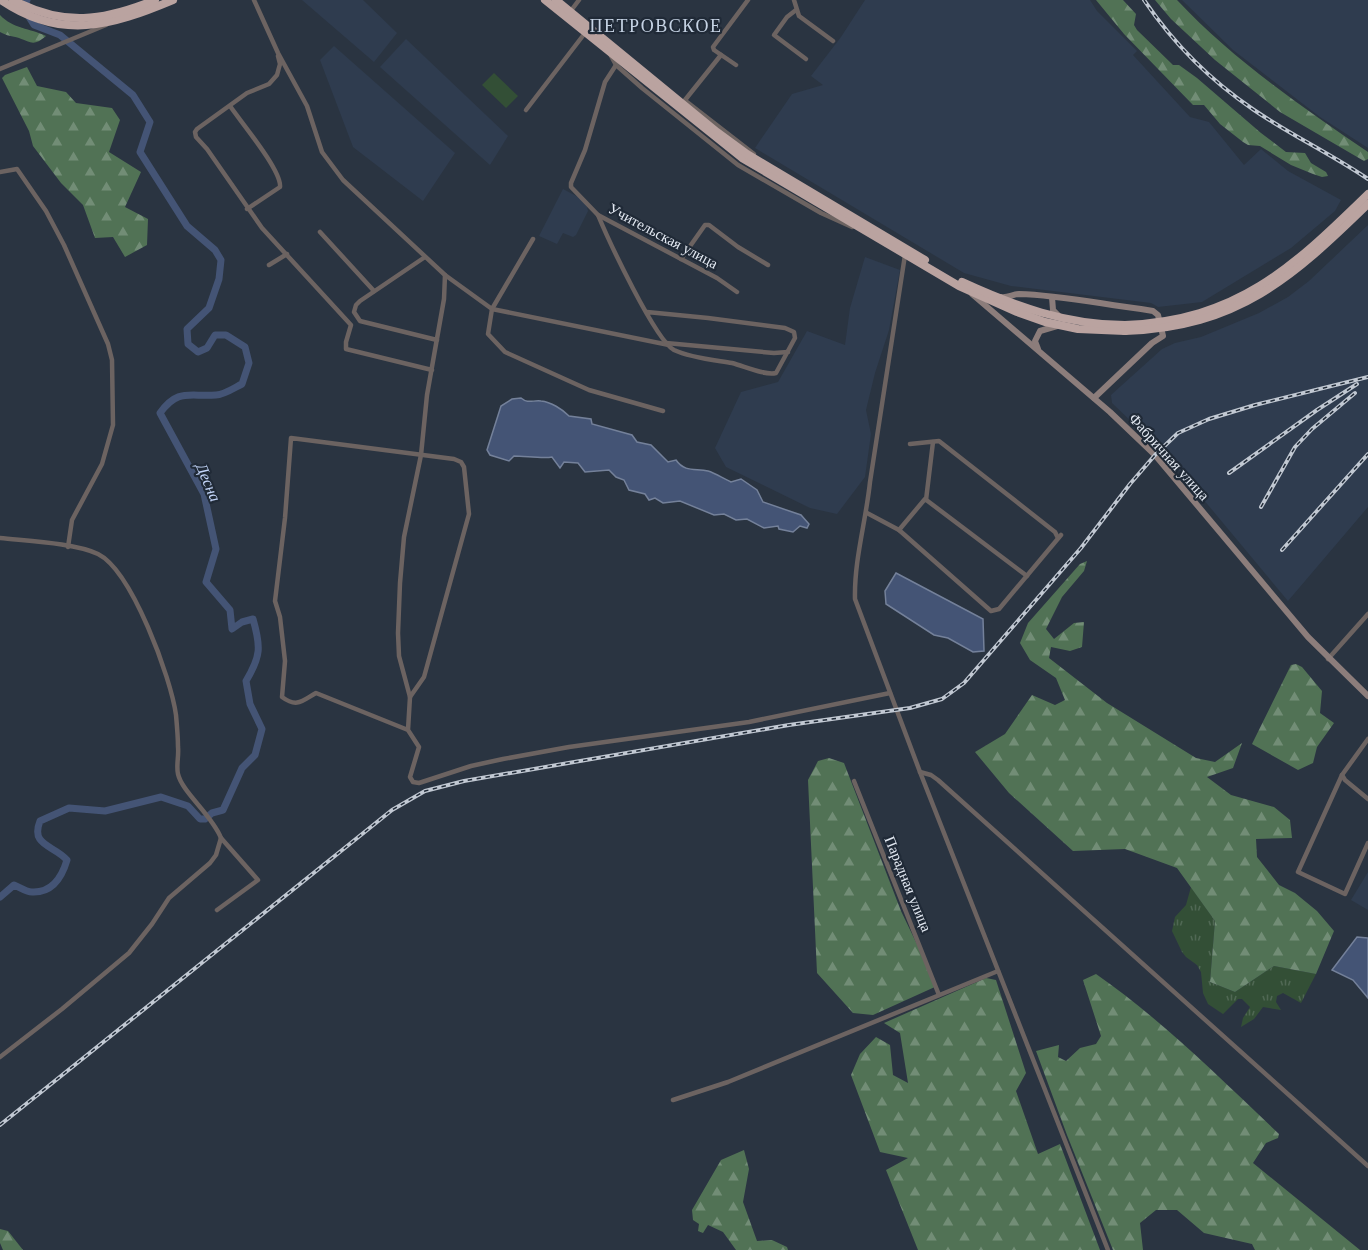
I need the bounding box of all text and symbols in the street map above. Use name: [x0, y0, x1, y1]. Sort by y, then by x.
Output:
district label: ПЕТРОВСКОЕ: [590, 16, 722, 36]
street label: Учительская улица: [605, 200, 721, 272]
street label: Фабричная улица: [1126, 410, 1213, 504]
water label: Десна: [191, 459, 224, 504]
street label: Парадная улица: [882, 834, 935, 934]

